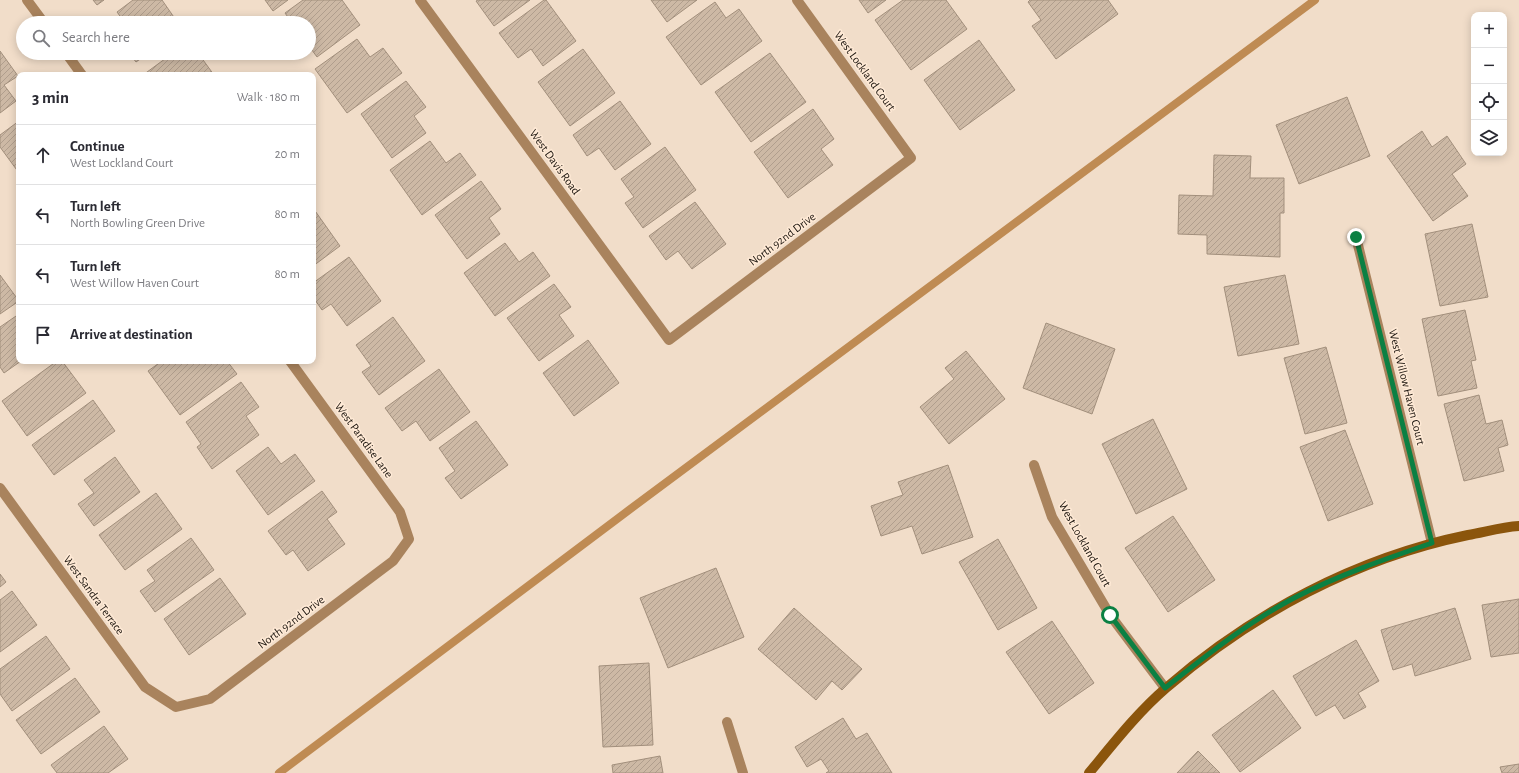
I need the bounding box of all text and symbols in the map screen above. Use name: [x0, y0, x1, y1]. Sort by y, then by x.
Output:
map controls: [1471, 12, 1507, 156]
button: +: [1471, 12, 1507, 48]
search box: [16, 16, 316, 60]
icon: search: [30, 27, 52, 49]
street label: West Lockland Court: [832, 29, 898, 113]
text: Search here: [62, 30, 130, 45]
button: −: [1471, 48, 1507, 84]
button: locate: [1471, 84, 1507, 120]
text: 3 min: [32, 89, 69, 106]
text: Walk · 180 m: [237, 91, 300, 104]
button: layers: [1471, 120, 1507, 156]
street label: West Davis Road: [527, 127, 583, 197]
text: Continue: [70, 139, 125, 154]
icon: ahead: [32, 144, 54, 166]
text: 20 m: [275, 148, 300, 161]
text: West Lockland Court: [70, 157, 173, 170]
text: Turn left: [70, 199, 121, 214]
icon: left: [32, 204, 54, 226]
text: 80 m: [274, 208, 300, 221]
street label: North 92nd Drive: [746, 210, 818, 268]
text: North Bowling Green Drive: [70, 217, 205, 230]
route end: [1347, 228, 1365, 246]
text: Turn left: [70, 259, 121, 274]
icon: left: [32, 264, 54, 286]
text: 80 m: [274, 268, 300, 281]
text: West Willow Haven Court: [70, 277, 199, 290]
icon: arrive: [32, 324, 54, 346]
text: Arrive at destination: [70, 327, 193, 342]
street label: West Willow Haven Court: [1387, 328, 1427, 446]
street label: West Paradise Lane: [333, 400, 395, 480]
street label: West Lockland Court: [1057, 499, 1113, 589]
street label: West Sandra Terrace: [61, 553, 127, 637]
street label: North 92nd Drive: [255, 593, 327, 651]
route start: [1101, 606, 1119, 624]

